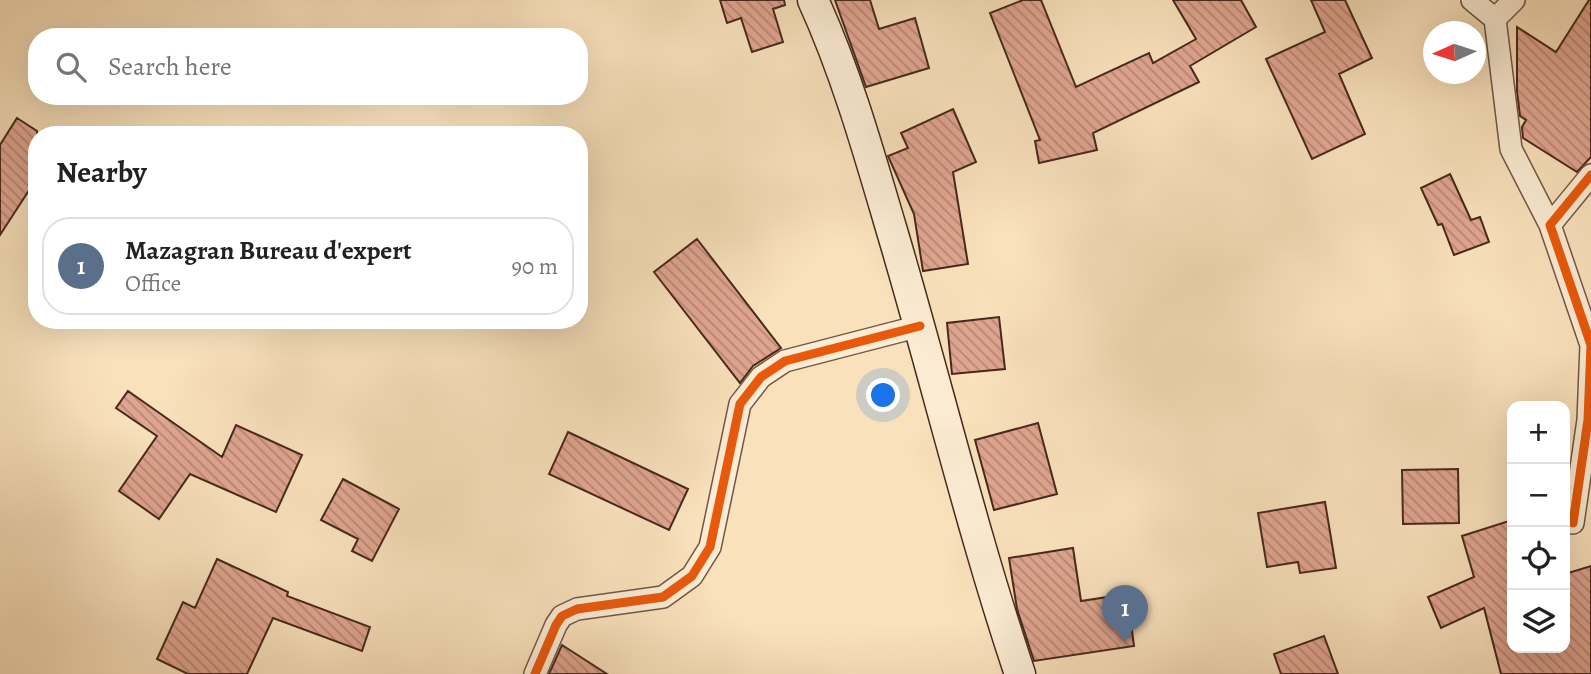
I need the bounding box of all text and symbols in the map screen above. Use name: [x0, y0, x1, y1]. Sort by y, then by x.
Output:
north arrow: [1423, 21, 1486, 84]
search box: [28, 28, 588, 105]
icon: search: [52, 48, 90, 86]
text: Search here: [108, 49, 232, 84]
text: Nearby: [56, 152, 147, 192]
text: Mazagran Bureau d'expert: [125, 233, 412, 268]
text: 1: [77, 251, 85, 282]
text: 90 m: [512, 251, 558, 282]
text: Office: [125, 268, 181, 299]
your location: [866, 378, 900, 412]
map controls: [1507, 401, 1570, 653]
button: +: [1507, 401, 1570, 464]
button: −: [1507, 464, 1570, 527]
button: locate: [1507, 527, 1570, 590]
pin: 1: [1102, 585, 1148, 643]
button: layers: [1507, 590, 1570, 653]

